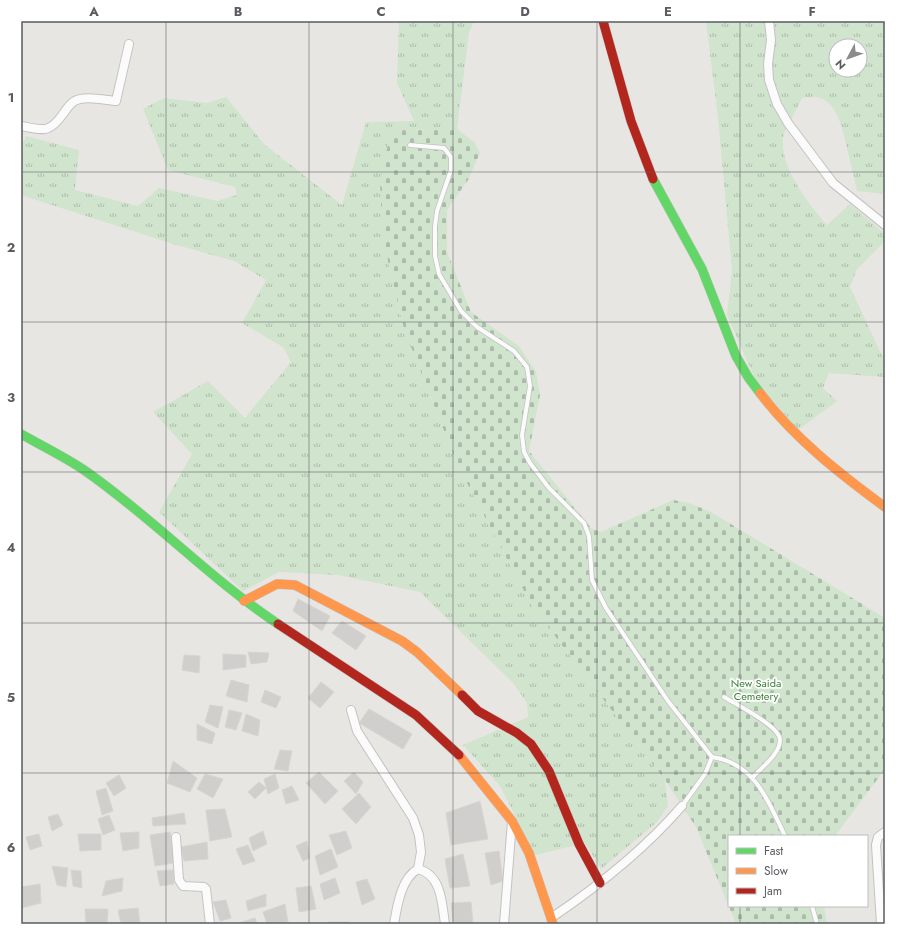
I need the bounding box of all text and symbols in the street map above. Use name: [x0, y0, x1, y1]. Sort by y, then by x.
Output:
text: A: [88, 2, 99, 21]
text: B: [234, 2, 243, 21]
text: C: [376, 2, 386, 21]
text: D: [520, 2, 530, 21]
text: E: [664, 2, 672, 21]
text: F: [808, 2, 816, 21]
north arrow: [828, 38, 868, 78]
text: N: [832, 56, 849, 73]
text: 1: [8, 88, 14, 107]
text: 2: [7, 238, 15, 257]
text: 3: [7, 388, 15, 407]
text: 4: [6, 538, 16, 557]
park label: New Saida Cemetery: [731, 675, 781, 704]
text: 5: [7, 688, 15, 707]
legend: [728, 835, 868, 907]
text: 6: [7, 838, 16, 857]
text: Fast: [764, 842, 783, 860]
text: Slow: [764, 862, 789, 880]
text: Jam: [762, 882, 782, 900]

